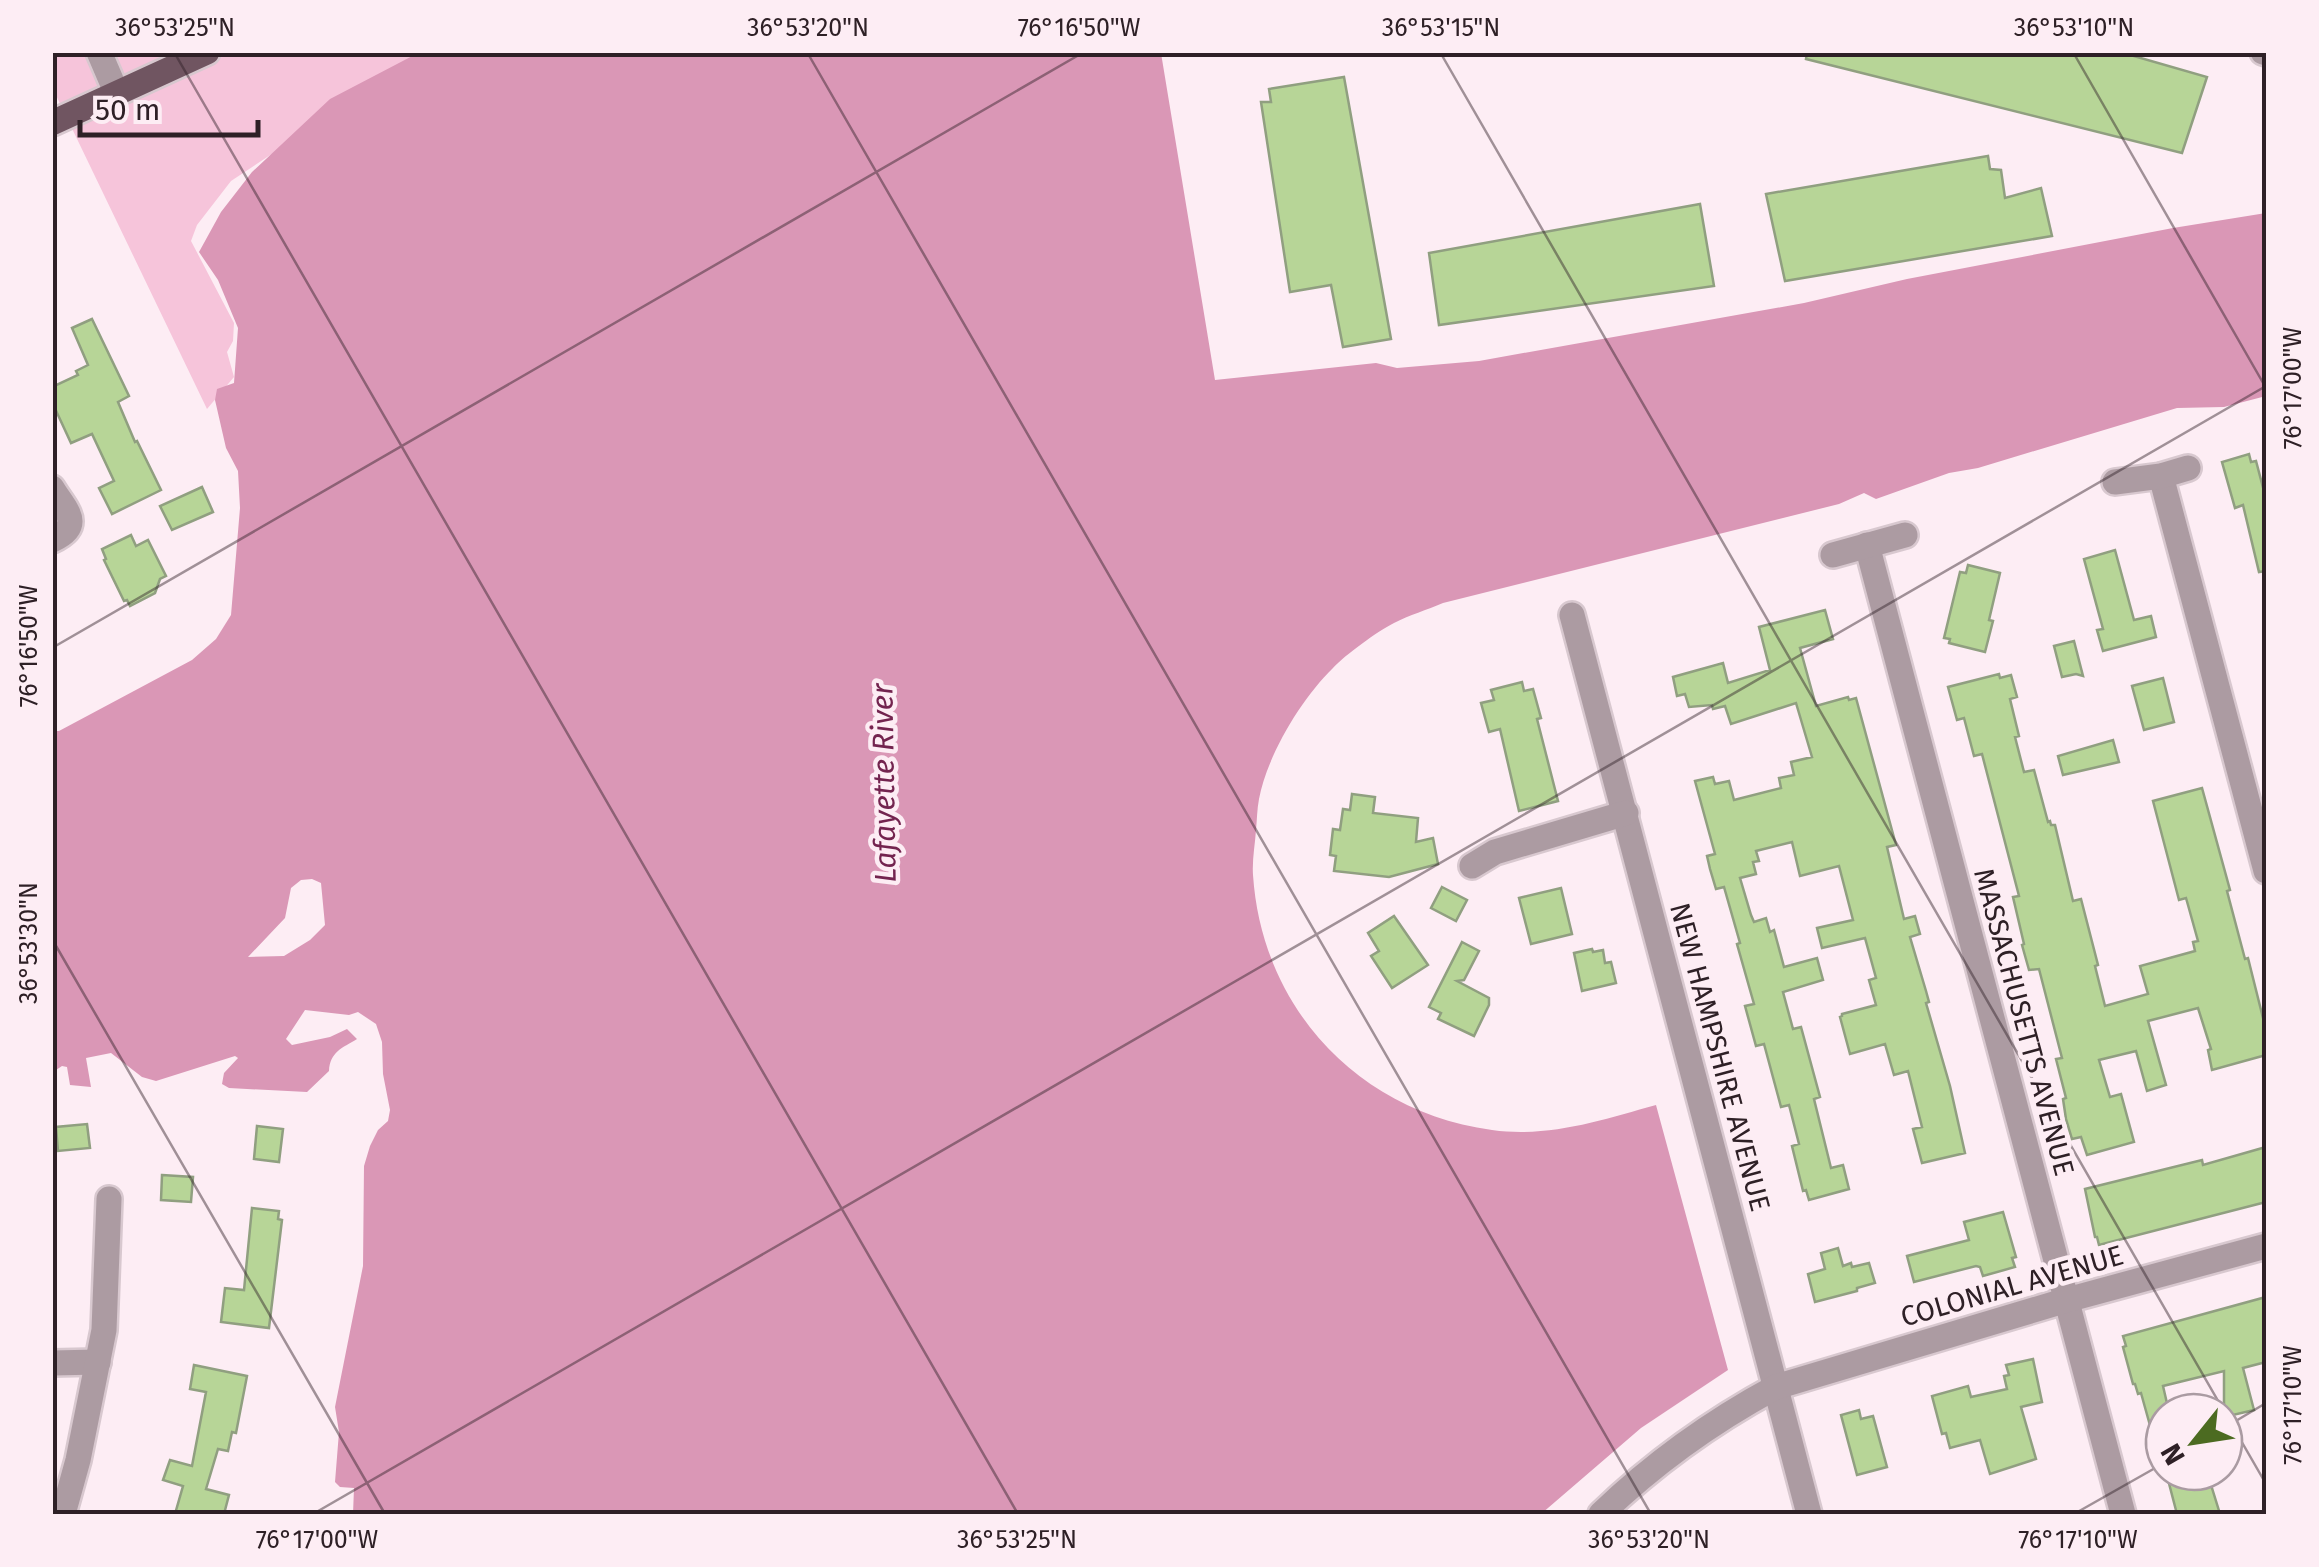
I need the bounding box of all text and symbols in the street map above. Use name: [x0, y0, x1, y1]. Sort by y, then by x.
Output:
text: 36°53'25"N: [115, 13, 235, 43]
text: 36°53'20"N: [747, 13, 869, 43]
text: 76°16'50"W: [1018, 13, 1141, 43]
text: 36°53'15"N: [1382, 13, 1500, 43]
text: 36°53'10"N: [2014, 13, 2134, 43]
scale bar: [80, 75, 258, 137]
text: 50 m: [95, 92, 160, 128]
text: 76°17'00"W: [2278, 326, 2308, 449]
text: 76°16'50"W: [14, 584, 44, 707]
water label: Lafayette River: [864, 682, 904, 883]
street label: MASSACHUSETTS AVENUE: [1967, 865, 2081, 1179]
text: 36°53'30"N: [14, 882, 44, 1004]
street label: NEW HAMPSHIRE AVENUE: [1663, 899, 1777, 1215]
street label: COLONIAL AVENUE: [1897, 1238, 2127, 1334]
text: 76°17'10"W: [2278, 1345, 2308, 1465]
north arrow: [2144, 1392, 2244, 1492]
text: N: [2154, 1438, 2192, 1471]
text: 76°17'00"W: [256, 1525, 379, 1555]
text: 36°53'25"N: [957, 1525, 1077, 1555]
text: 36°53'20"N: [1588, 1525, 1710, 1555]
text: 76°17'10"W: [2018, 1525, 2138, 1555]

